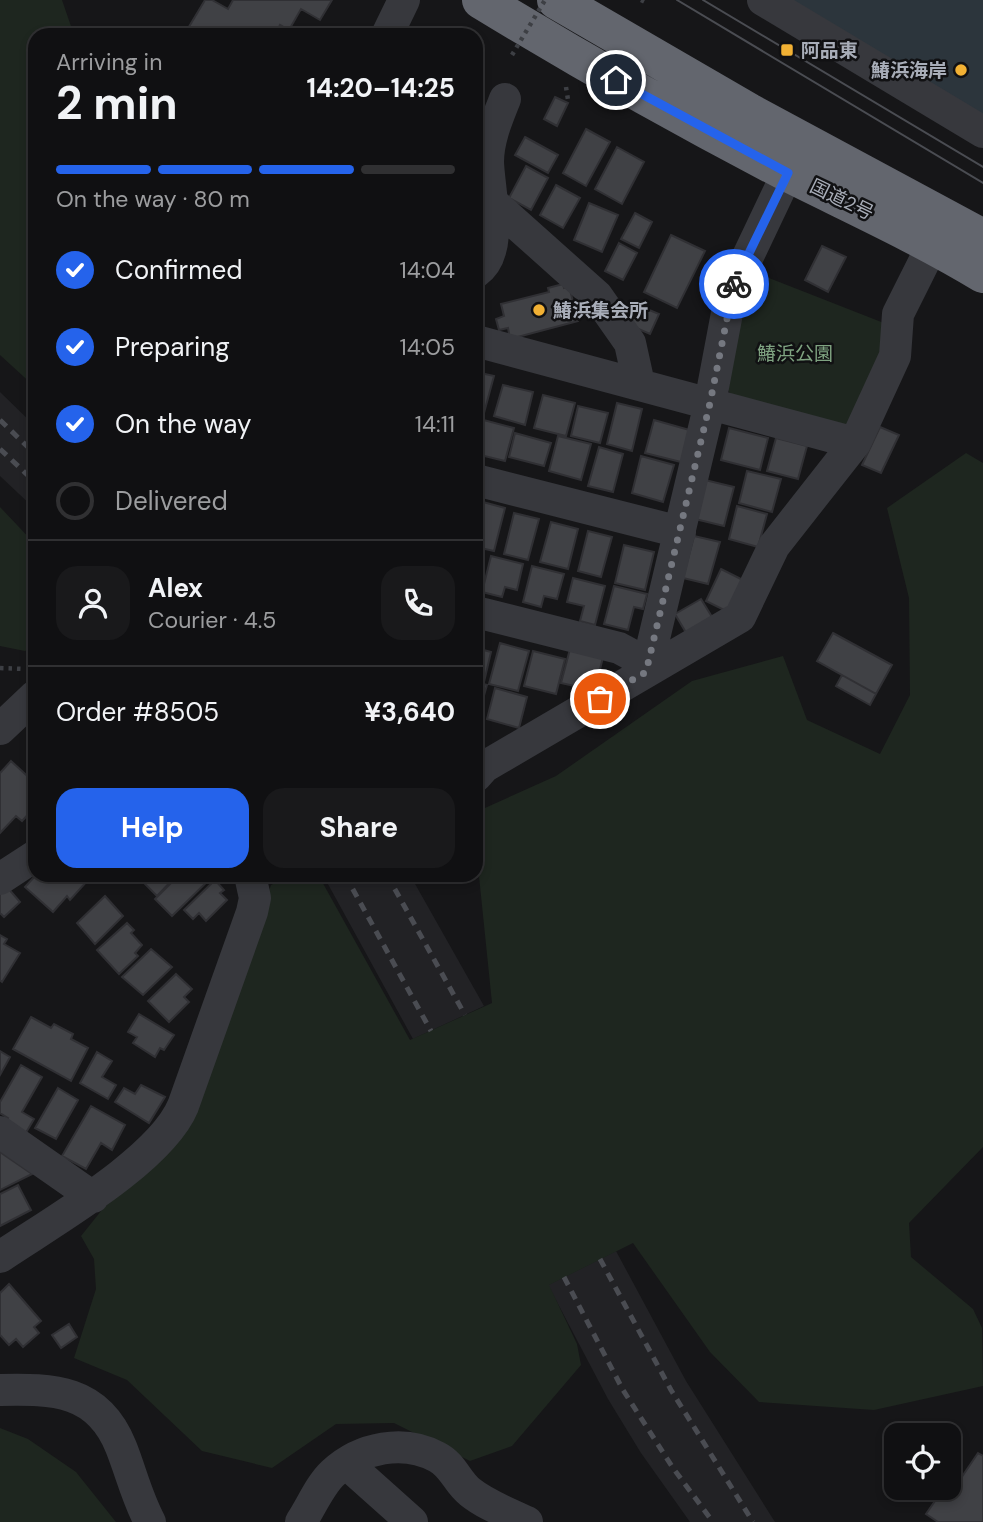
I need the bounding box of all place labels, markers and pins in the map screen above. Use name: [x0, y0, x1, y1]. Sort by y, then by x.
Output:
place label: 阿品東: [801, 38, 858, 63]
marker: 阿品東: [779, 42, 795, 58]
pin: [586, 50, 646, 110]
place label: 鰆浜海岸: [871, 58, 947, 83]
marker: 鰆浜海岸: [953, 62, 969, 78]
place label: 鰆浜集会所: [553, 298, 648, 323]
marker: 鰆浜集会所: [531, 302, 547, 318]
pin: [570, 669, 630, 729]

